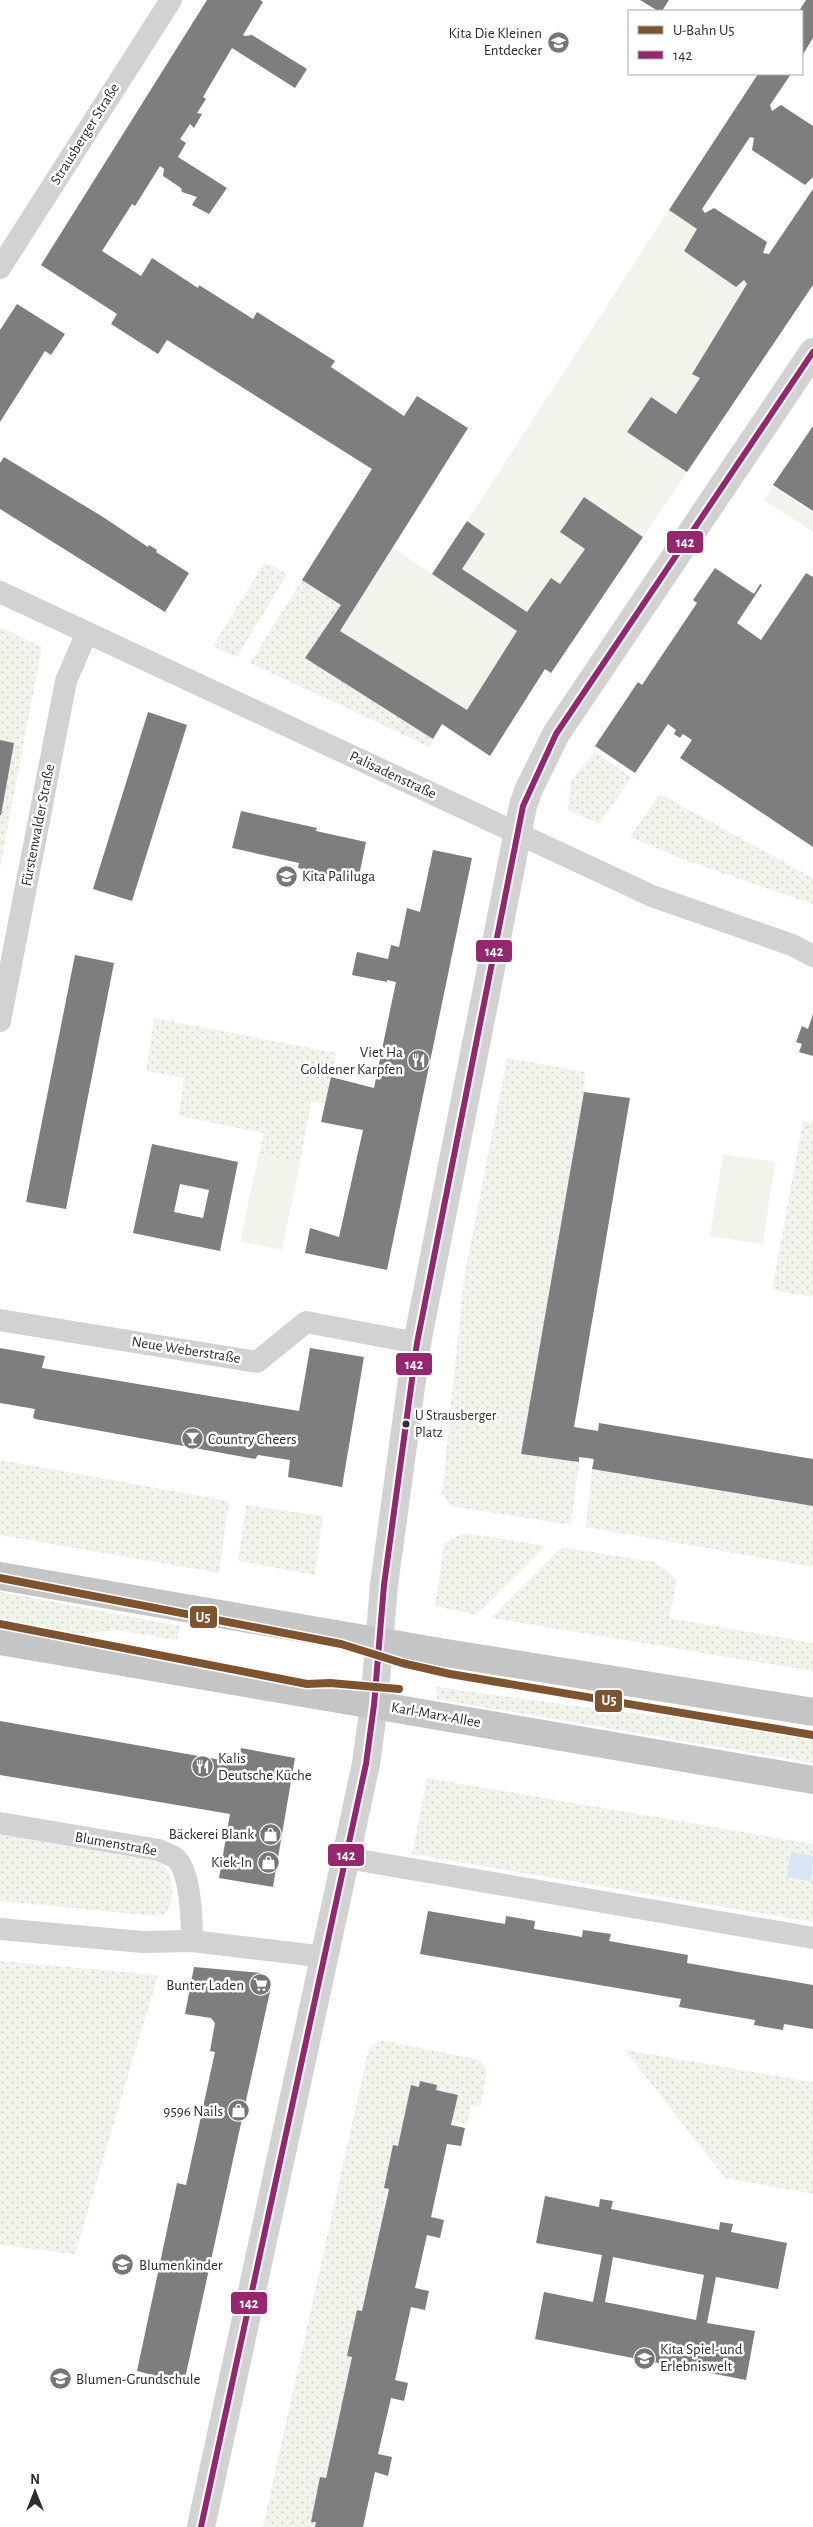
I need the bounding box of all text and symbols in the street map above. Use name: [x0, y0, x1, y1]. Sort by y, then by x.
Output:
legend: [628, 10, 803, 75]
text: U-Bahn U5: [673, 23, 735, 38]
place label: Kita Die Kleinen Entdecker: [448, 26, 542, 58]
school or university icon: Kita Die Kleinen Entdecker: [546, 30, 570, 54]
text: 142: [673, 48, 692, 63]
street label: Strausberger Straße: [48, 81, 122, 187]
line badge: 142: [666, 530, 704, 554]
text: 142: [676, 536, 695, 550]
street label: Palisadenstraße: [347, 748, 439, 802]
street label: Fürstenwalder Straße: [19, 763, 57, 887]
school or university icon: Kita Paliluga: [274, 864, 298, 888]
place label: Kita Paliluga: [302, 869, 375, 884]
line badge: 142: [475, 939, 513, 963]
text: 142: [485, 945, 504, 959]
place label: Viet Ha Goldener Karpfen: [301, 1045, 403, 1077]
restaurant icon: Viet Ha Goldener Karpfen: [407, 1049, 431, 1073]
street label: Neue Weberstraße: [130, 1334, 242, 1366]
line badge: 142: [395, 1352, 433, 1376]
text: 142: [405, 1358, 424, 1372]
place label: U Strausberger Platz: [415, 1409, 497, 1440]
marker: U Strausberger Platz: [401, 1419, 411, 1429]
bar icon: Country Cheers: [180, 1427, 204, 1451]
place label: Country Cheers: [208, 1432, 297, 1447]
line badge: U5: [189, 1605, 218, 1629]
text: U5: [196, 1611, 210, 1625]
line badge: U5: [594, 1689, 623, 1713]
text: U5: [602, 1694, 616, 1708]
street label: Karl-Marx-Allee: [390, 1700, 482, 1730]
place label: Kalis Deutsche Küche: [218, 1751, 312, 1783]
restaurant icon: Kalis Deutsche Küche: [190, 1755, 214, 1779]
shop icon: Bäckerei Blank: [258, 1822, 282, 1846]
place label: Bäckerei Blank: [169, 1827, 254, 1842]
street label: Blumenstraße: [74, 1829, 158, 1859]
line badge: 142: [327, 1843, 365, 1867]
text: 142: [337, 1849, 356, 1863]
shop icon: Kiek-In: [256, 1850, 280, 1874]
place label: Kiek-In: [211, 1855, 252, 1870]
supermarket icon: Bunter Laden: [248, 1973, 272, 1997]
place label: Bunter Laden: [166, 1978, 244, 1993]
shop icon: 9596 Nails: [227, 2099, 251, 2123]
place label: 9596 Nails: [163, 2104, 223, 2119]
school or university icon: Blumenkinder: [111, 2253, 135, 2277]
place label: Blumenkinder: [139, 2258, 223, 2273]
line badge: 142: [230, 2291, 268, 2315]
text: 142: [240, 2297, 259, 2311]
place label: Kita Spiel-und Erlebniswelt: [660, 2342, 743, 2374]
school or university icon: Kita Spiel-und Erlebniswelt: [632, 2346, 656, 2370]
school or university icon: Blumen-Grundschule: [48, 2367, 72, 2391]
place label: Blumen-Grundschule: [76, 2372, 201, 2387]
north arrow: [10, 2467, 60, 2517]
text: N: [30, 2473, 40, 2487]

